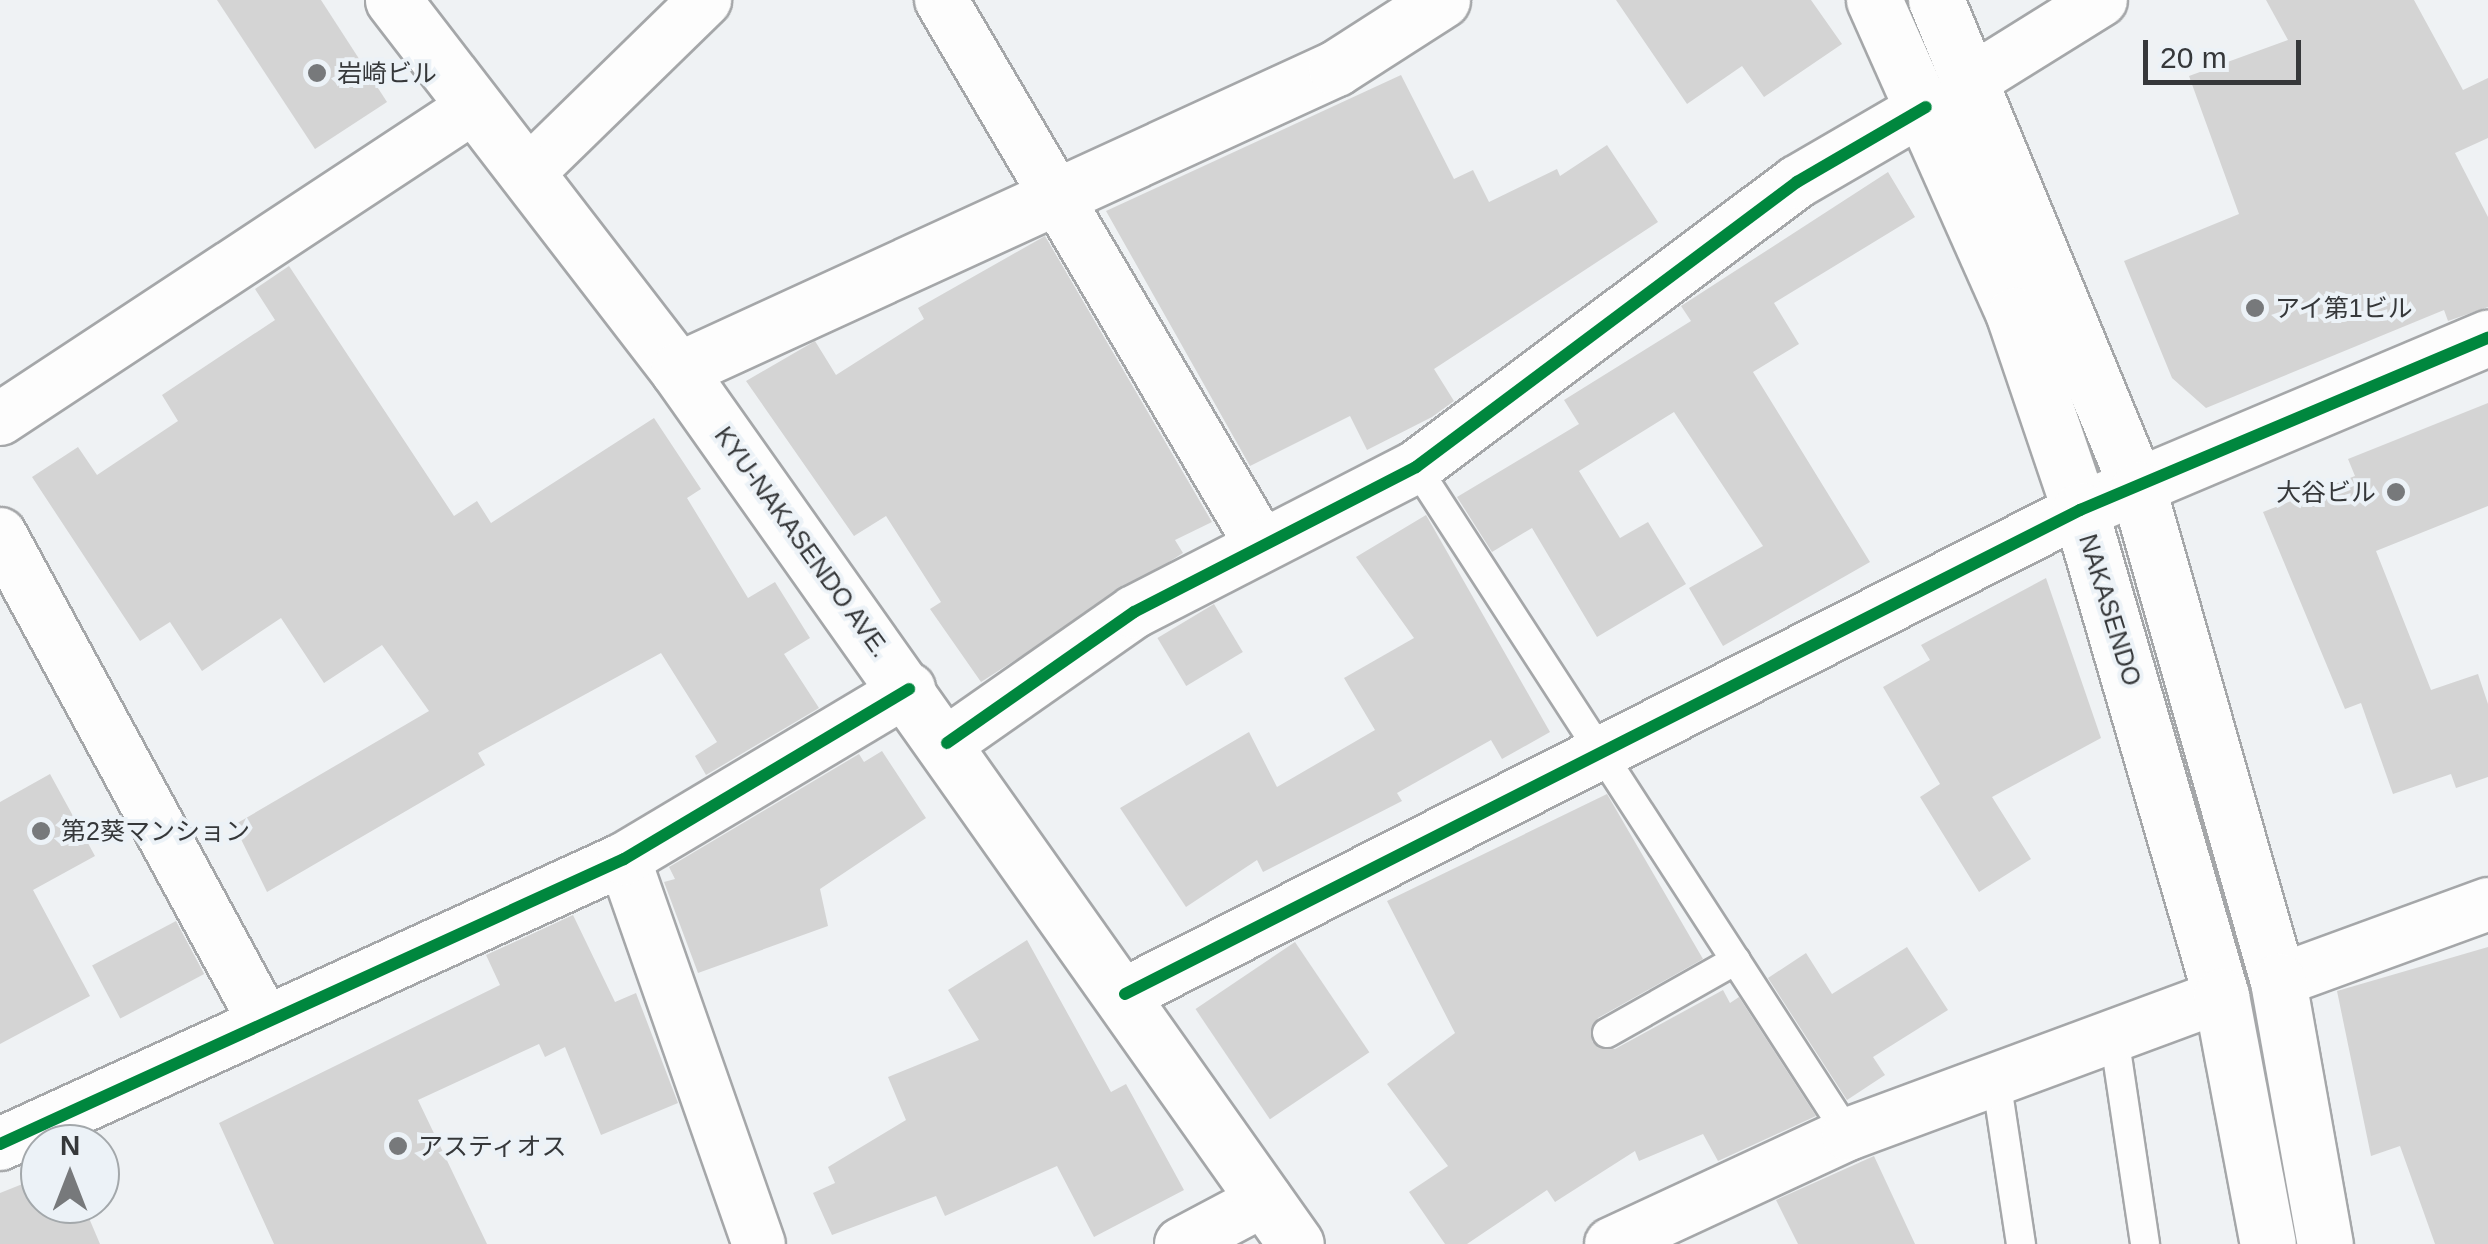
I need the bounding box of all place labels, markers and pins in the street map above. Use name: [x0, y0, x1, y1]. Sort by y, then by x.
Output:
place label: 岩崎ビル: [337, 58, 437, 88]
marker: 岩崎ビル: [306, 62, 328, 84]
place label: アイ第1ビル: [2275, 293, 2414, 323]
marker: アイ第1ビル: [2244, 297, 2266, 319]
place label: 大谷ビル: [2276, 477, 2376, 507]
marker: 大谷ビル: [2385, 481, 2407, 503]
place label: 第2葵マンション: [61, 816, 250, 846]
marker: 第2葵マンション: [30, 820, 52, 842]
place label: アスティオス: [418, 1131, 568, 1161]
marker: アスティオス: [387, 1135, 409, 1157]

